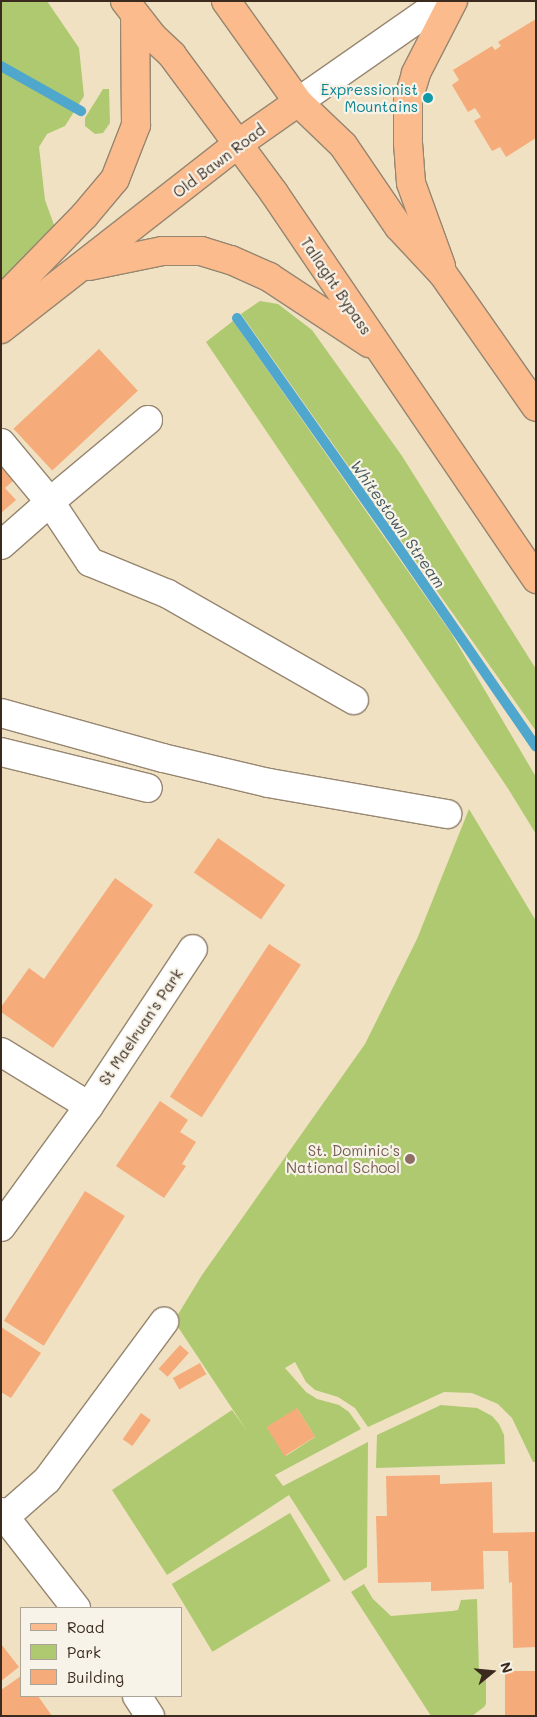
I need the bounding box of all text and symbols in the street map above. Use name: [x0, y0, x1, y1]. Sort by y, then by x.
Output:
place label: Expressionist Mountains: [321, 80, 418, 115]
marker: Expressionist Mountains: [422, 92, 434, 104]
street label: Old Bawn Road: [169, 120, 269, 202]
street label: Tallaght Bypass: [297, 234, 375, 338]
water label: Whitestown Stream: [346, 456, 450, 592]
street label: St Maelruan's Park: [95, 965, 187, 1089]
place label: St. Dominic's National School: [286, 1141, 400, 1176]
marker: St. Dominic's National School: [404, 1153, 416, 1165]
legend: [20, 1607, 182, 1697]
text: Road: [67, 1617, 104, 1637]
text: Park: [67, 1642, 101, 1662]
north arrow: [467, 1647, 517, 1697]
text: N: [496, 1660, 517, 1675]
text: Building: [67, 1667, 124, 1687]

